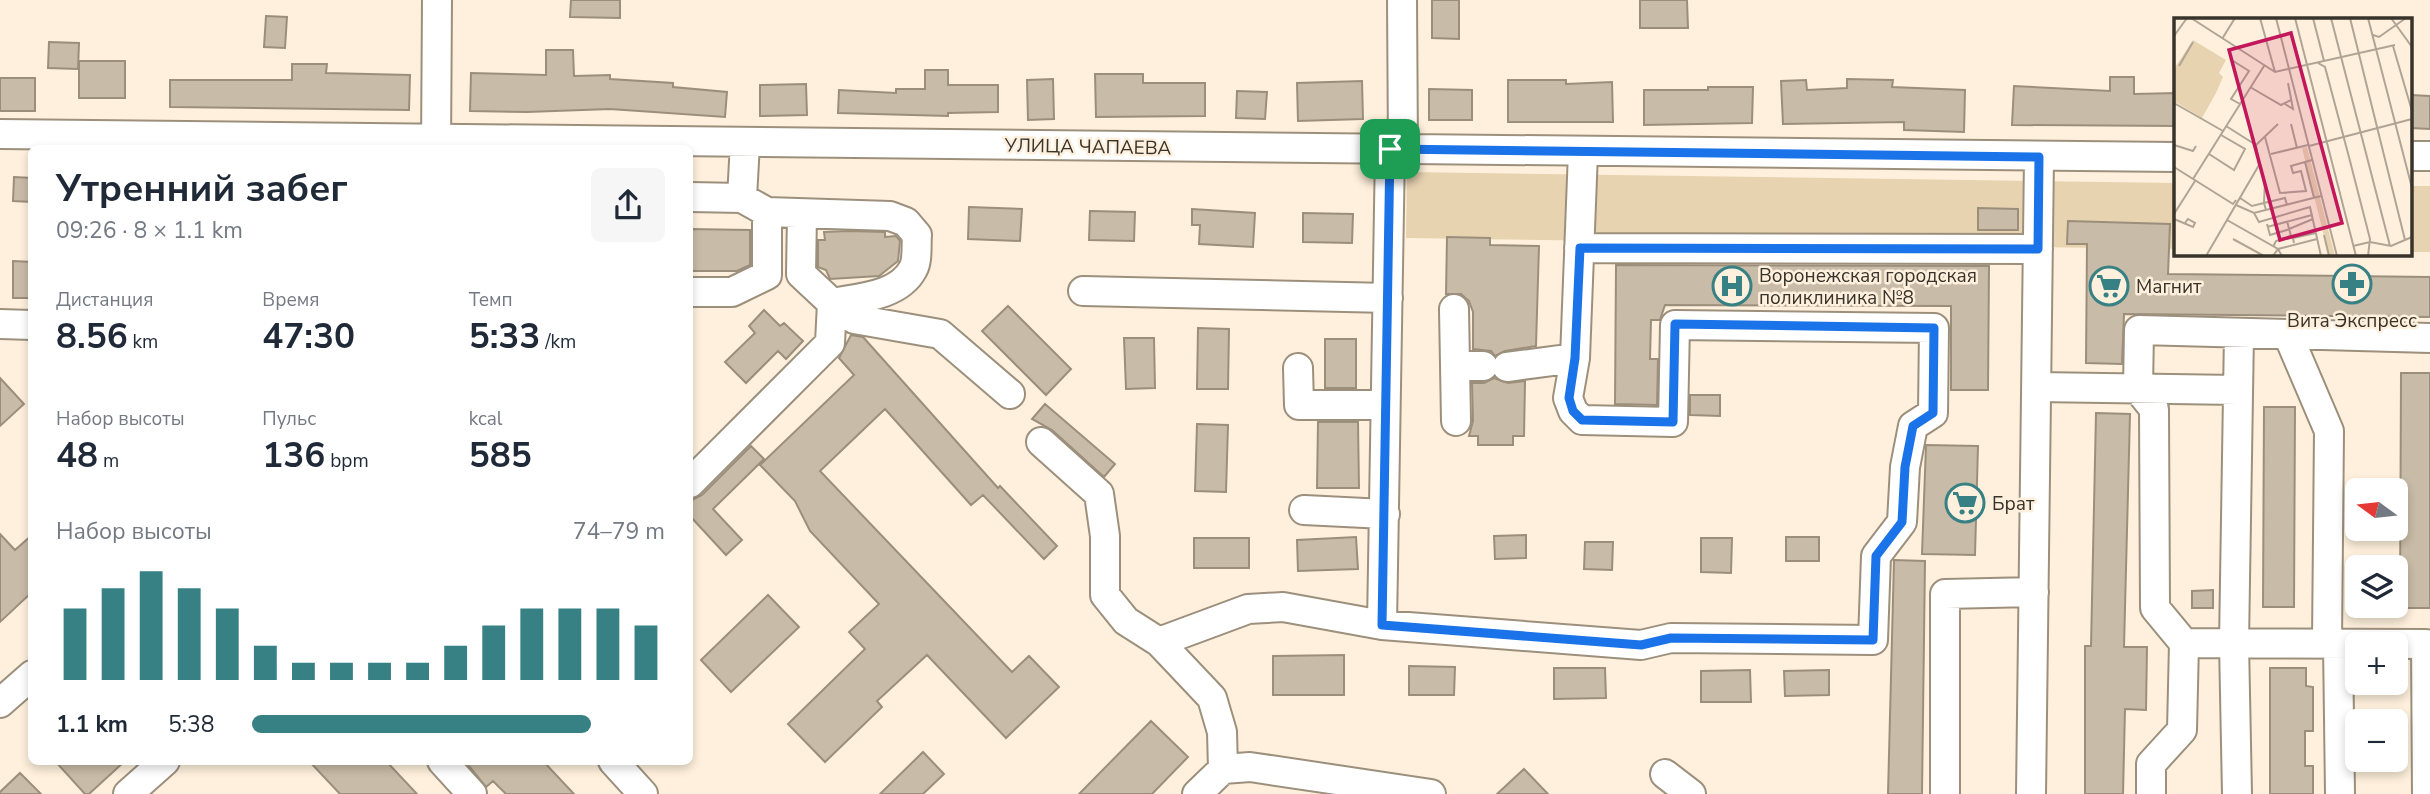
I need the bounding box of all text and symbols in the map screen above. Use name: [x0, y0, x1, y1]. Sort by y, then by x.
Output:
inset map: [2174, 18, 2412, 256]
pin: [1360, 119, 1420, 179]
icon: arrive: [1371, 130, 1409, 168]
street label: УЛИЦА ЧАПАЕВА: [1003, 133, 1172, 161]
text: Утренний забег: [56, 163, 348, 214]
button: share: [591, 168, 665, 242]
text: 09:26 · 8 × 1.1 km: [56, 215, 243, 246]
place label: Воронежская городская поликлиника №8: [1759, 263, 1977, 311]
pharmacy icon: Вита Экспресс: [2331, 263, 2373, 305]
hospital icon: Воронежская городская поликлиника №8: [1711, 265, 1753, 307]
supermarket icon: Магнит: [2088, 265, 2130, 307]
place label: Магнит: [2136, 274, 2202, 300]
text: Дистанция: [56, 287, 153, 313]
text: Время: [262, 287, 320, 313]
text: Темп: [469, 287, 513, 313]
place label: Вита Экспресс: [2287, 308, 2417, 334]
text: 8.56: [56, 313, 128, 360]
text: 47:30: [262, 313, 355, 360]
text: 5:33: [469, 313, 540, 360]
text: km: [128, 329, 158, 355]
text: /km: [540, 329, 576, 355]
text: Набор высоты: [56, 406, 185, 432]
text: Пульс: [262, 406, 316, 432]
text: kcal: [469, 406, 502, 432]
text: 48: [56, 432, 98, 479]
text: 136: [262, 432, 325, 479]
text: 585: [469, 432, 532, 479]
text: m: [98, 448, 119, 474]
text: bpm: [325, 448, 369, 474]
north arrow: [2345, 478, 2408, 541]
map controls: [2345, 478, 2408, 772]
supermarket icon: Брат: [1944, 482, 1986, 524]
place label: Брат: [1992, 491, 2035, 517]
text: Набор высоты: [56, 516, 212, 547]
text: 74–79 m: [573, 516, 665, 547]
button: layers: [2345, 555, 2408, 618]
button: +: [2345, 632, 2408, 695]
text: 1.1 km: [56, 709, 128, 740]
text: 5:38: [168, 709, 215, 740]
button: −: [2345, 709, 2408, 772]

